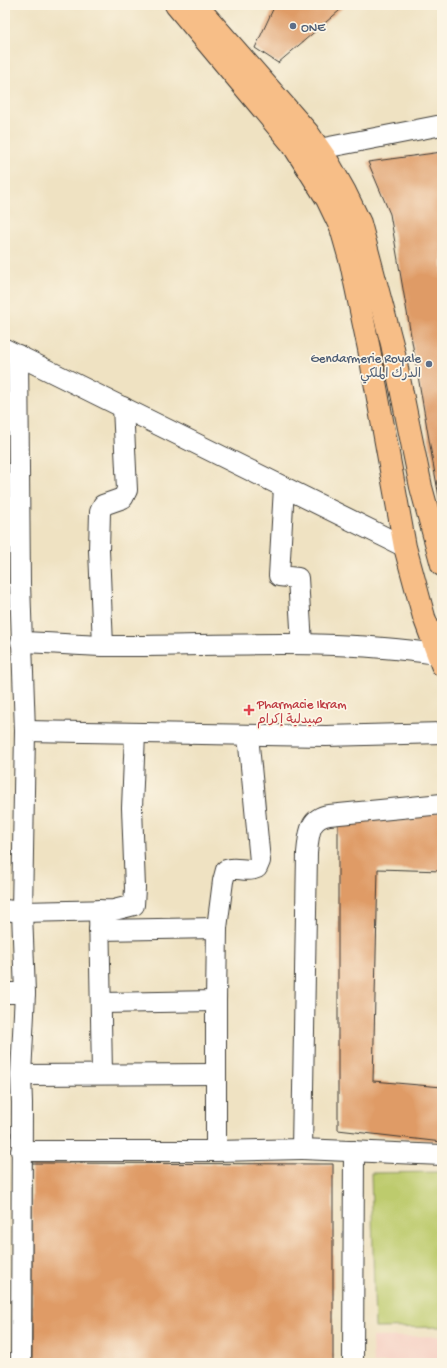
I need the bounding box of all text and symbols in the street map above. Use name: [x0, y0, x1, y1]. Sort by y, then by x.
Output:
marker: ONE: [288, 21, 298, 31]
place label: ONE: [301, 21, 326, 36]
place label: Gendarmerie Royale الدرك الملكي: [311, 352, 421, 384]
marker: Gendarmerie Royale الدرك الملكي: [424, 359, 434, 369]
place label: Pharmacie Ikram صيدلية إكرام: [256, 698, 346, 729]
marker: Pharmacie Ikram صيدلية إكرام: [244, 705, 254, 715]

